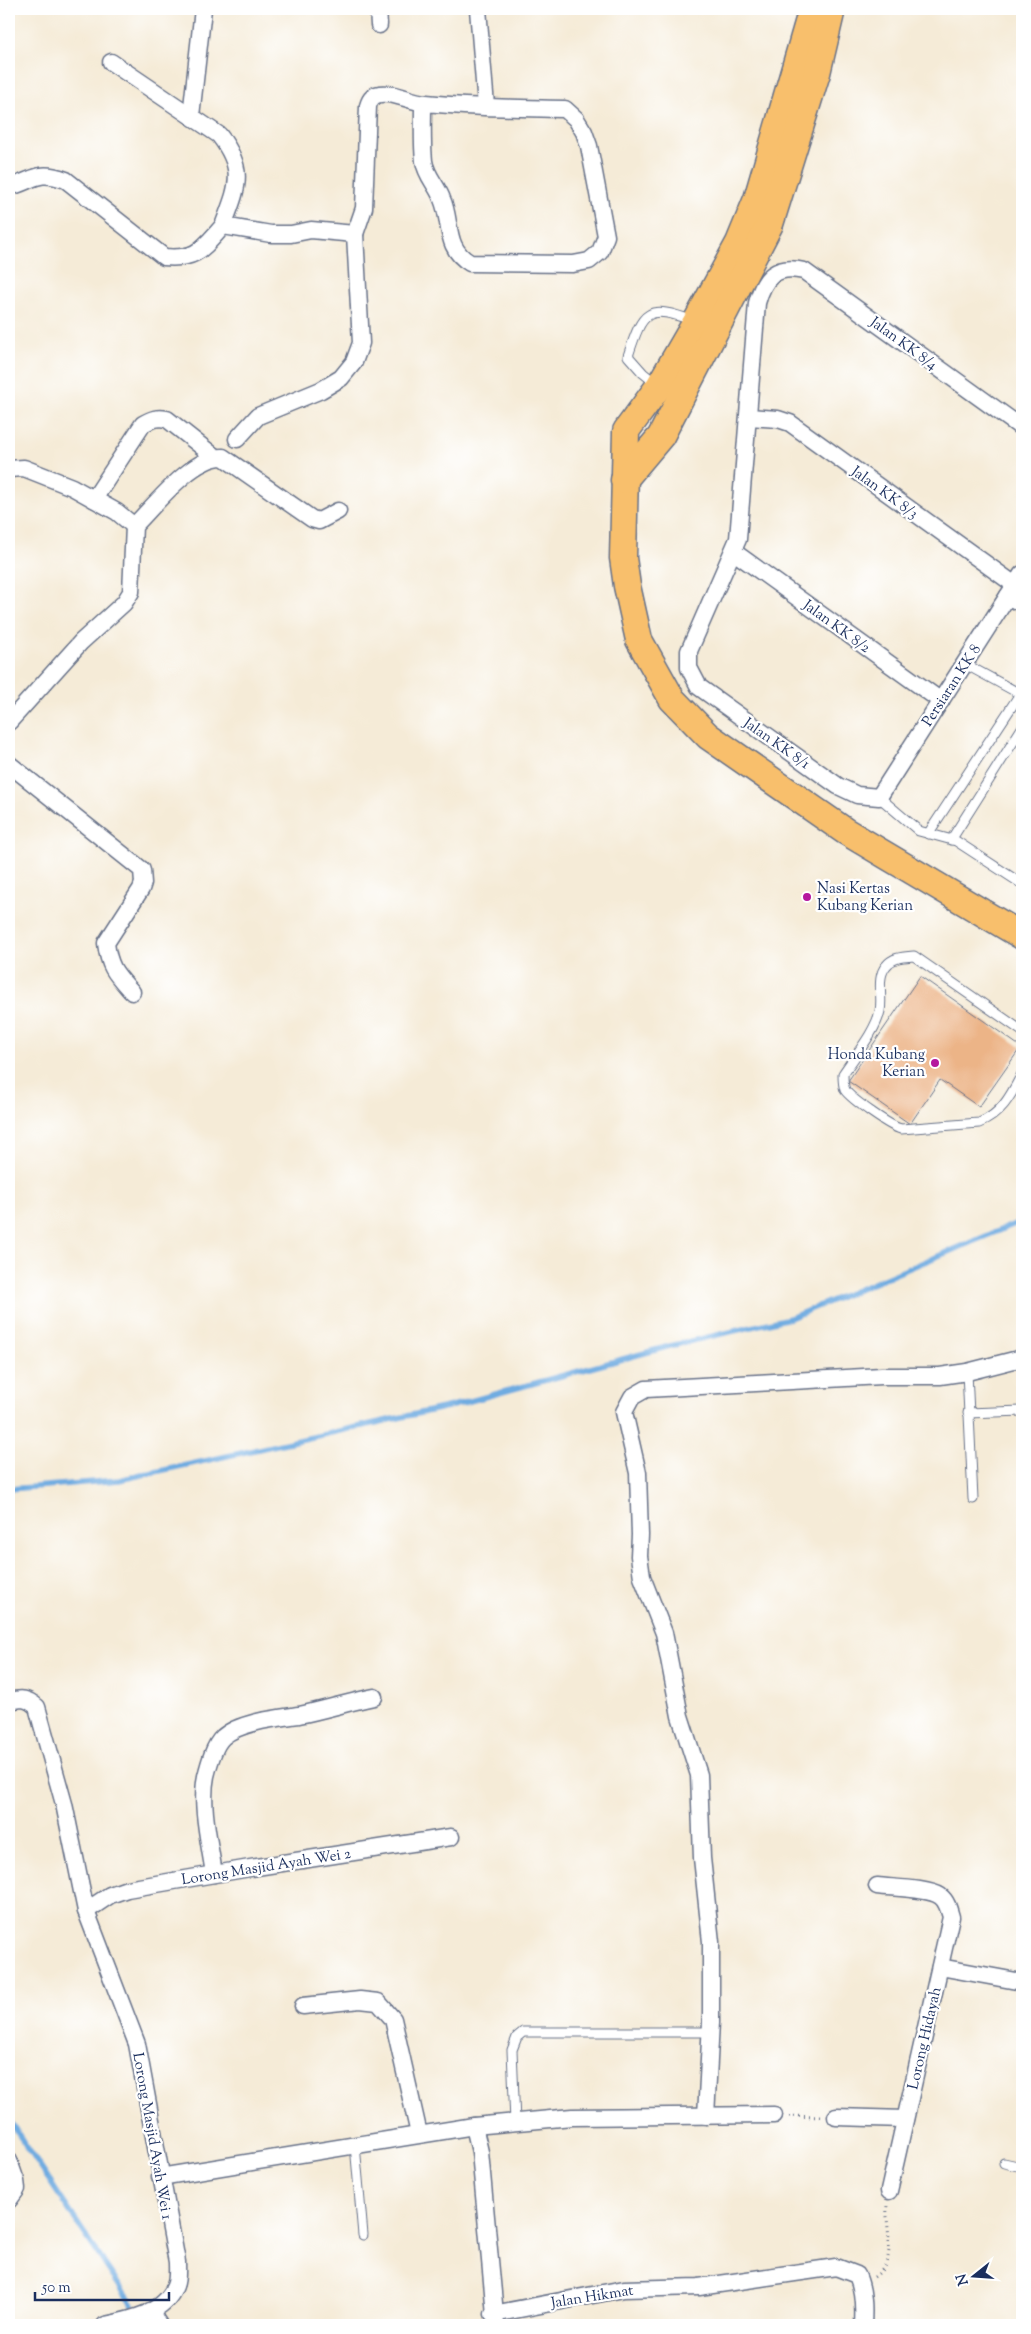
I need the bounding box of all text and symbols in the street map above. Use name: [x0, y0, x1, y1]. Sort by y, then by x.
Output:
street label: Jalan KK 8/4: [864, 312, 941, 376]
street label: Jalan KK 8/3: [846, 461, 922, 525]
street label: Jalan KK 8/2: [797, 595, 874, 659]
street label: Persiaran KK 8: [918, 641, 987, 731]
street label: Jalan KK 8/1: [738, 713, 814, 775]
place label: Nasi Kertas Kubang Kerian: [817, 879, 913, 917]
marker: Nasi Kertas Kubang Kerian: [801, 891, 813, 903]
place label: Honda Kubang Kerian: [828, 1045, 925, 1083]
marker: Honda Kubang Kerian: [929, 1057, 941, 1069]
street label: Lorong Masjid Ayah Wei 2: [180, 1844, 353, 1891]
street label: Lorong Hidayah: [903, 1985, 948, 2092]
street label: Lorong Masjid Ayah Wei 1: [126, 2051, 177, 2222]
north arrow: [948, 2252, 998, 2302]
scale bar: [35, 2269, 169, 2301]
text: N: [952, 2271, 975, 2287]
text: 50 m: [41, 2278, 71, 2299]
street label: Jalan Hikmat: [549, 2281, 635, 2315]

